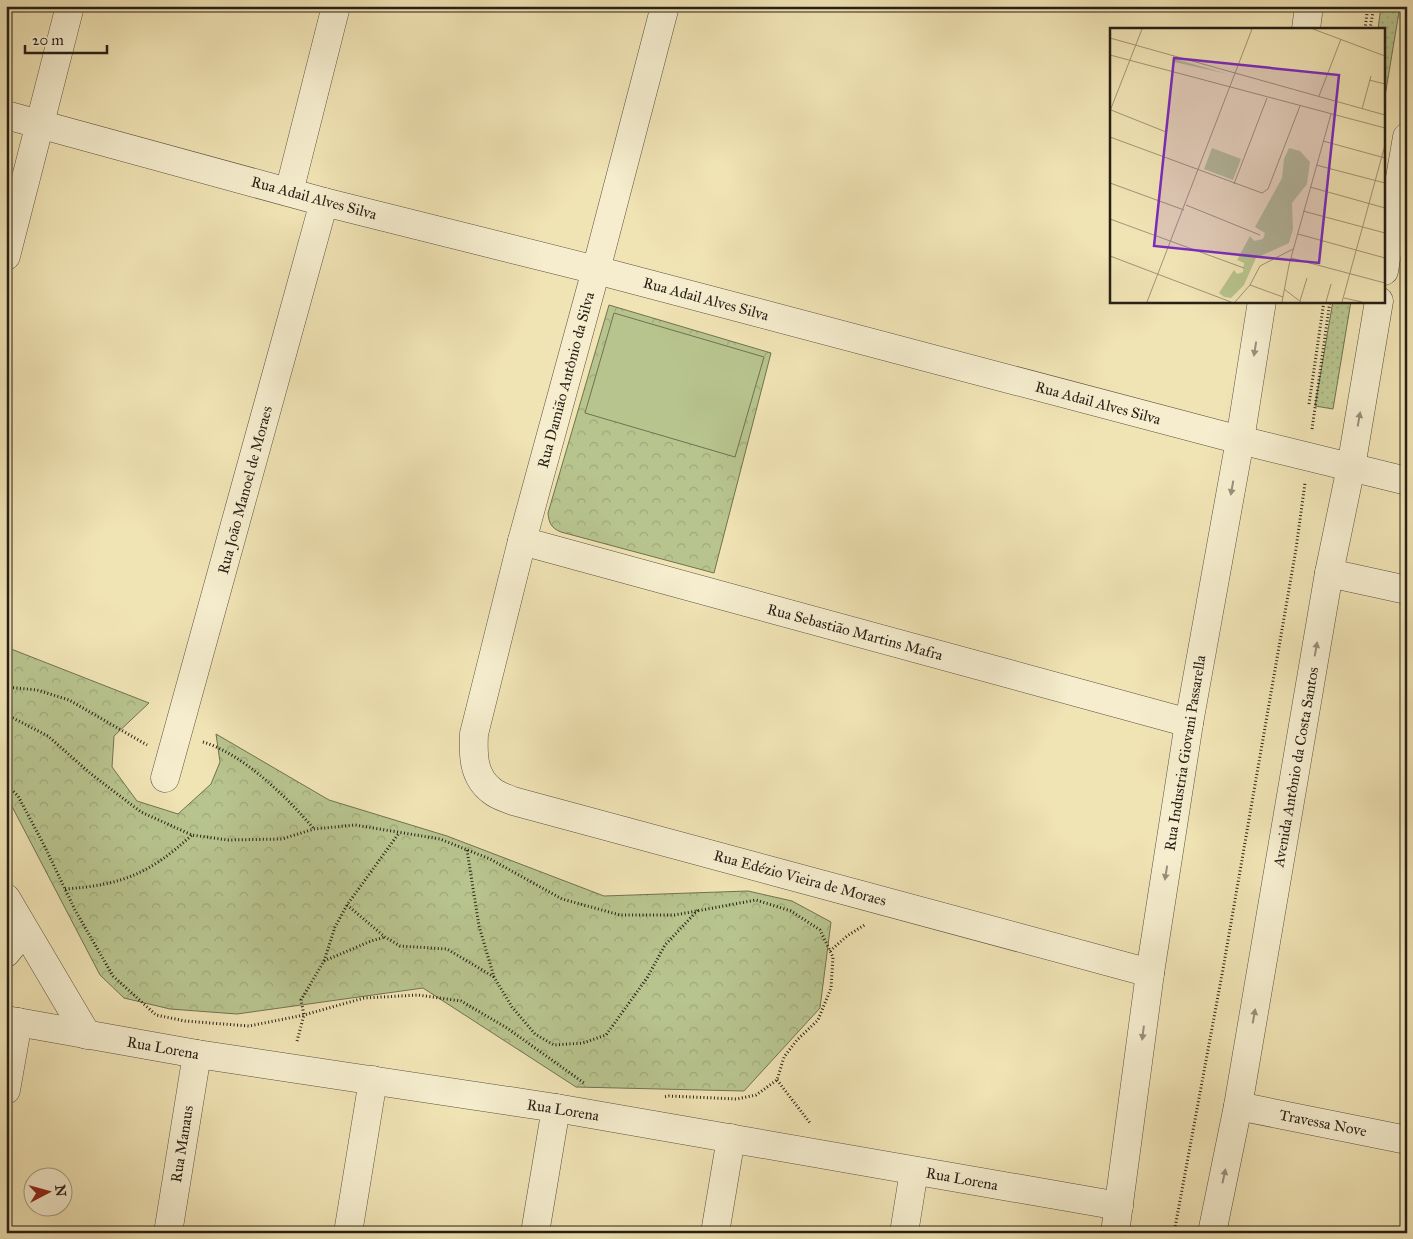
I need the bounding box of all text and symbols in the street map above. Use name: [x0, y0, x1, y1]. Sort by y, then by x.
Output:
scale bar: [25, 22, 108, 54]
inset map: [1110, 28, 1386, 302]
text: 20 m: [32, 31, 64, 49]
street label: Rua Adail Alves Silva: [249, 173, 379, 224]
street label: Rua Adail Alves Silva: [641, 274, 771, 325]
street label: Rua Damião Antônio da Silva: [534, 289, 598, 470]
one-way arrow: [1250, 342, 1258, 358]
street label: Rua Adail Alves Silva: [1033, 378, 1163, 429]
street label: Rua João Manoel de Moraes: [214, 404, 277, 576]
one-way arrow: [1356, 410, 1364, 426]
one-way arrow: [1227, 481, 1235, 497]
street label: Rua Sebastião Martins Mafra: [765, 600, 945, 664]
one-way arrow: [1313, 641, 1321, 657]
street label: Rua Industria Giovani Passarella: [1161, 653, 1209, 852]
street label: Avenida Antônio da Costa Santos: [1269, 665, 1322, 870]
street label: Rua Edézio Vieira de Moraes: [712, 846, 888, 910]
one-way arrow: [1162, 865, 1170, 881]
one-way arrow: [1250, 1008, 1258, 1024]
one-way arrow: [1139, 1026, 1147, 1042]
street label: Rua Lorena: [126, 1033, 201, 1063]
street label: Rua Lorena: [526, 1095, 601, 1125]
street label: Rua Manaus: [167, 1104, 197, 1184]
street label: Travessa Nove: [1278, 1106, 1368, 1140]
street label: Rua Lorena: [925, 1164, 1000, 1194]
north arrow: [22, 1166, 72, 1216]
one-way arrow: [1220, 1168, 1228, 1184]
text: N: [51, 1184, 70, 1198]

